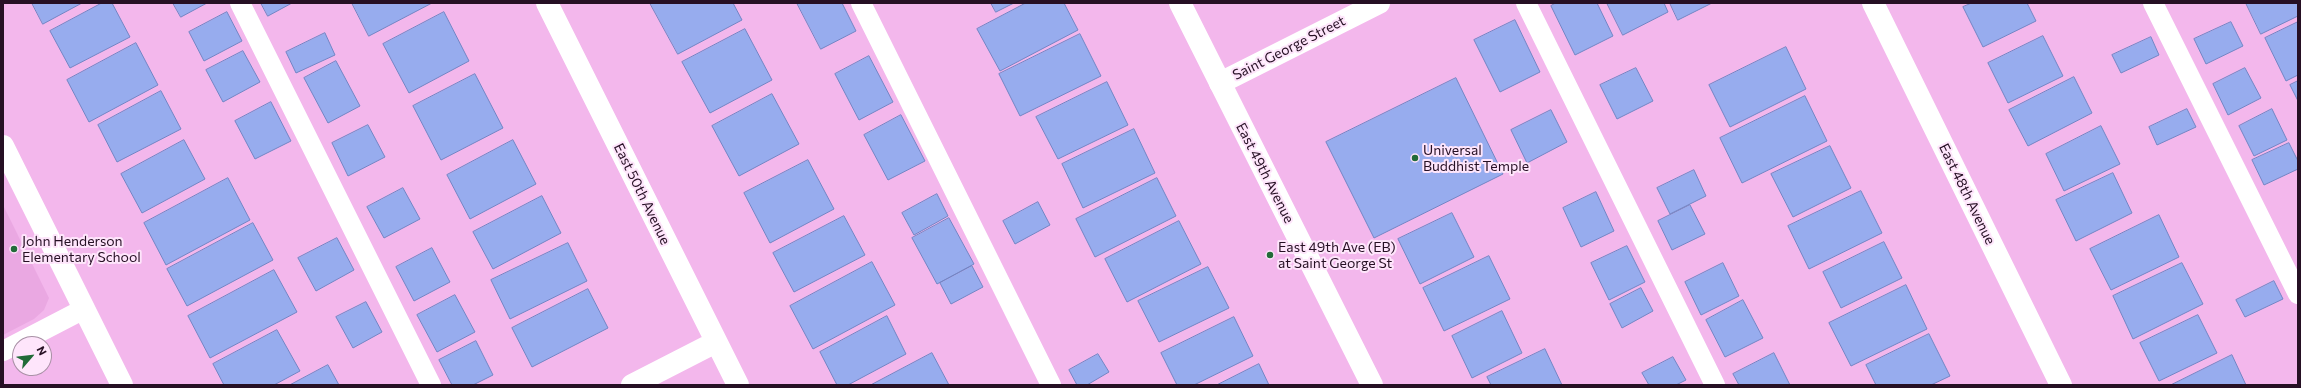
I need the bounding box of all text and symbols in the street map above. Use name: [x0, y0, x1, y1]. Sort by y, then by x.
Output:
street label: Saint George Street: [1230, 12, 1348, 84]
street label: East 49th Avenue: [1232, 120, 1298, 226]
street label: East 50th Avenue: [610, 141, 674, 247]
street label: East 48th Avenue: [1935, 141, 1999, 247]
place label: Universal Buddhist Temple: [1423, 142, 1529, 174]
marker: Universal Buddhist Temple: [1410, 153, 1420, 163]
place label: John Henderson Elementary School: [22, 233, 141, 266]
place label: East 49th Ave (EB) at Saint George St: [1278, 239, 1396, 272]
marker: John Henderson Elementary School: [9, 244, 19, 254]
marker: East 49th Ave (EB) at Saint George St: [1265, 250, 1275, 260]
north arrow: [12, 336, 52, 376]
text: N: [34, 344, 50, 357]

